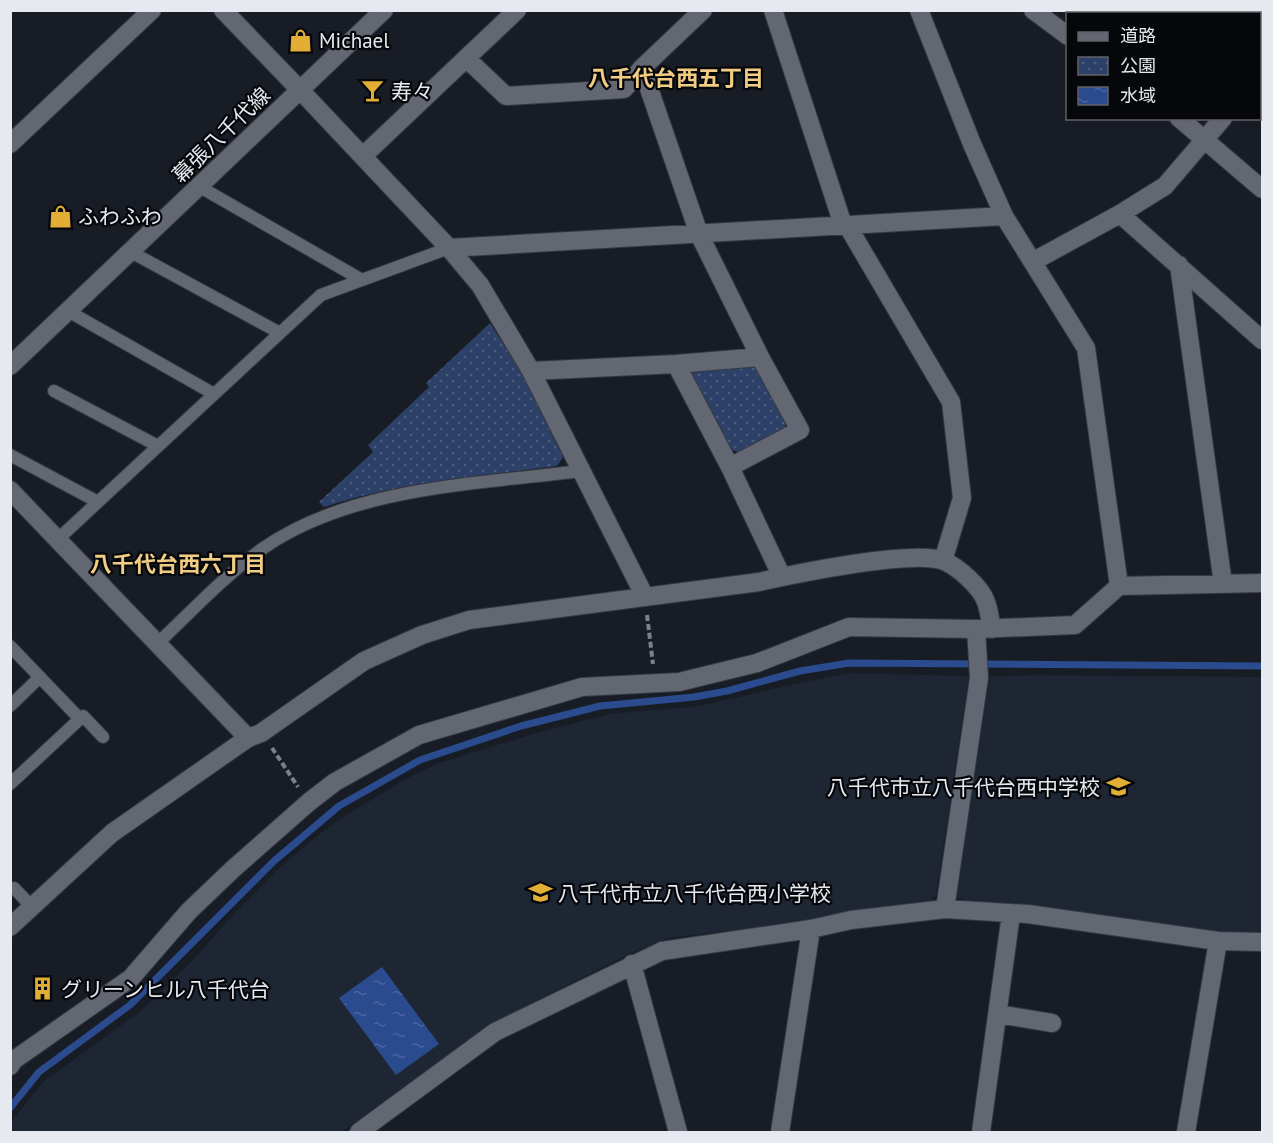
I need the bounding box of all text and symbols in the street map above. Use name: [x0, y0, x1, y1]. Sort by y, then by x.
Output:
legend: [1066, 12, 1261, 120]
text: 道路: [1120, 24, 1156, 47]
shop icon: Michael: [288, 27, 314, 53]
place label: Michael: [319, 27, 389, 54]
text: 公園: [1120, 54, 1156, 77]
district label: 八千代台西五丁目: [588, 64, 764, 92]
bar icon: 寿々: [360, 78, 386, 104]
place label: 寿々: [391, 78, 433, 105]
street label: 幕張八千代線: [166, 82, 276, 188]
text: 水域: [1120, 84, 1156, 107]
shop icon: ふわふわ: [47, 203, 73, 229]
place label: ふわふわ: [78, 203, 162, 230]
district label: 八千代台西六丁目: [90, 550, 266, 578]
place label: 八千代市立八千代台西中学校: [827, 774, 1100, 801]
school or university icon: 八千代市立八千代台西中学校: [1105, 774, 1131, 800]
school or university icon: 八千代市立八千代台西小学校: [527, 880, 553, 906]
place label: 八千代市立八千代台西小学校: [558, 880, 831, 907]
building icon: グリーンヒル八千代台: [30, 976, 56, 1002]
place label: グリーンヒル八千代台: [61, 976, 270, 1003]

